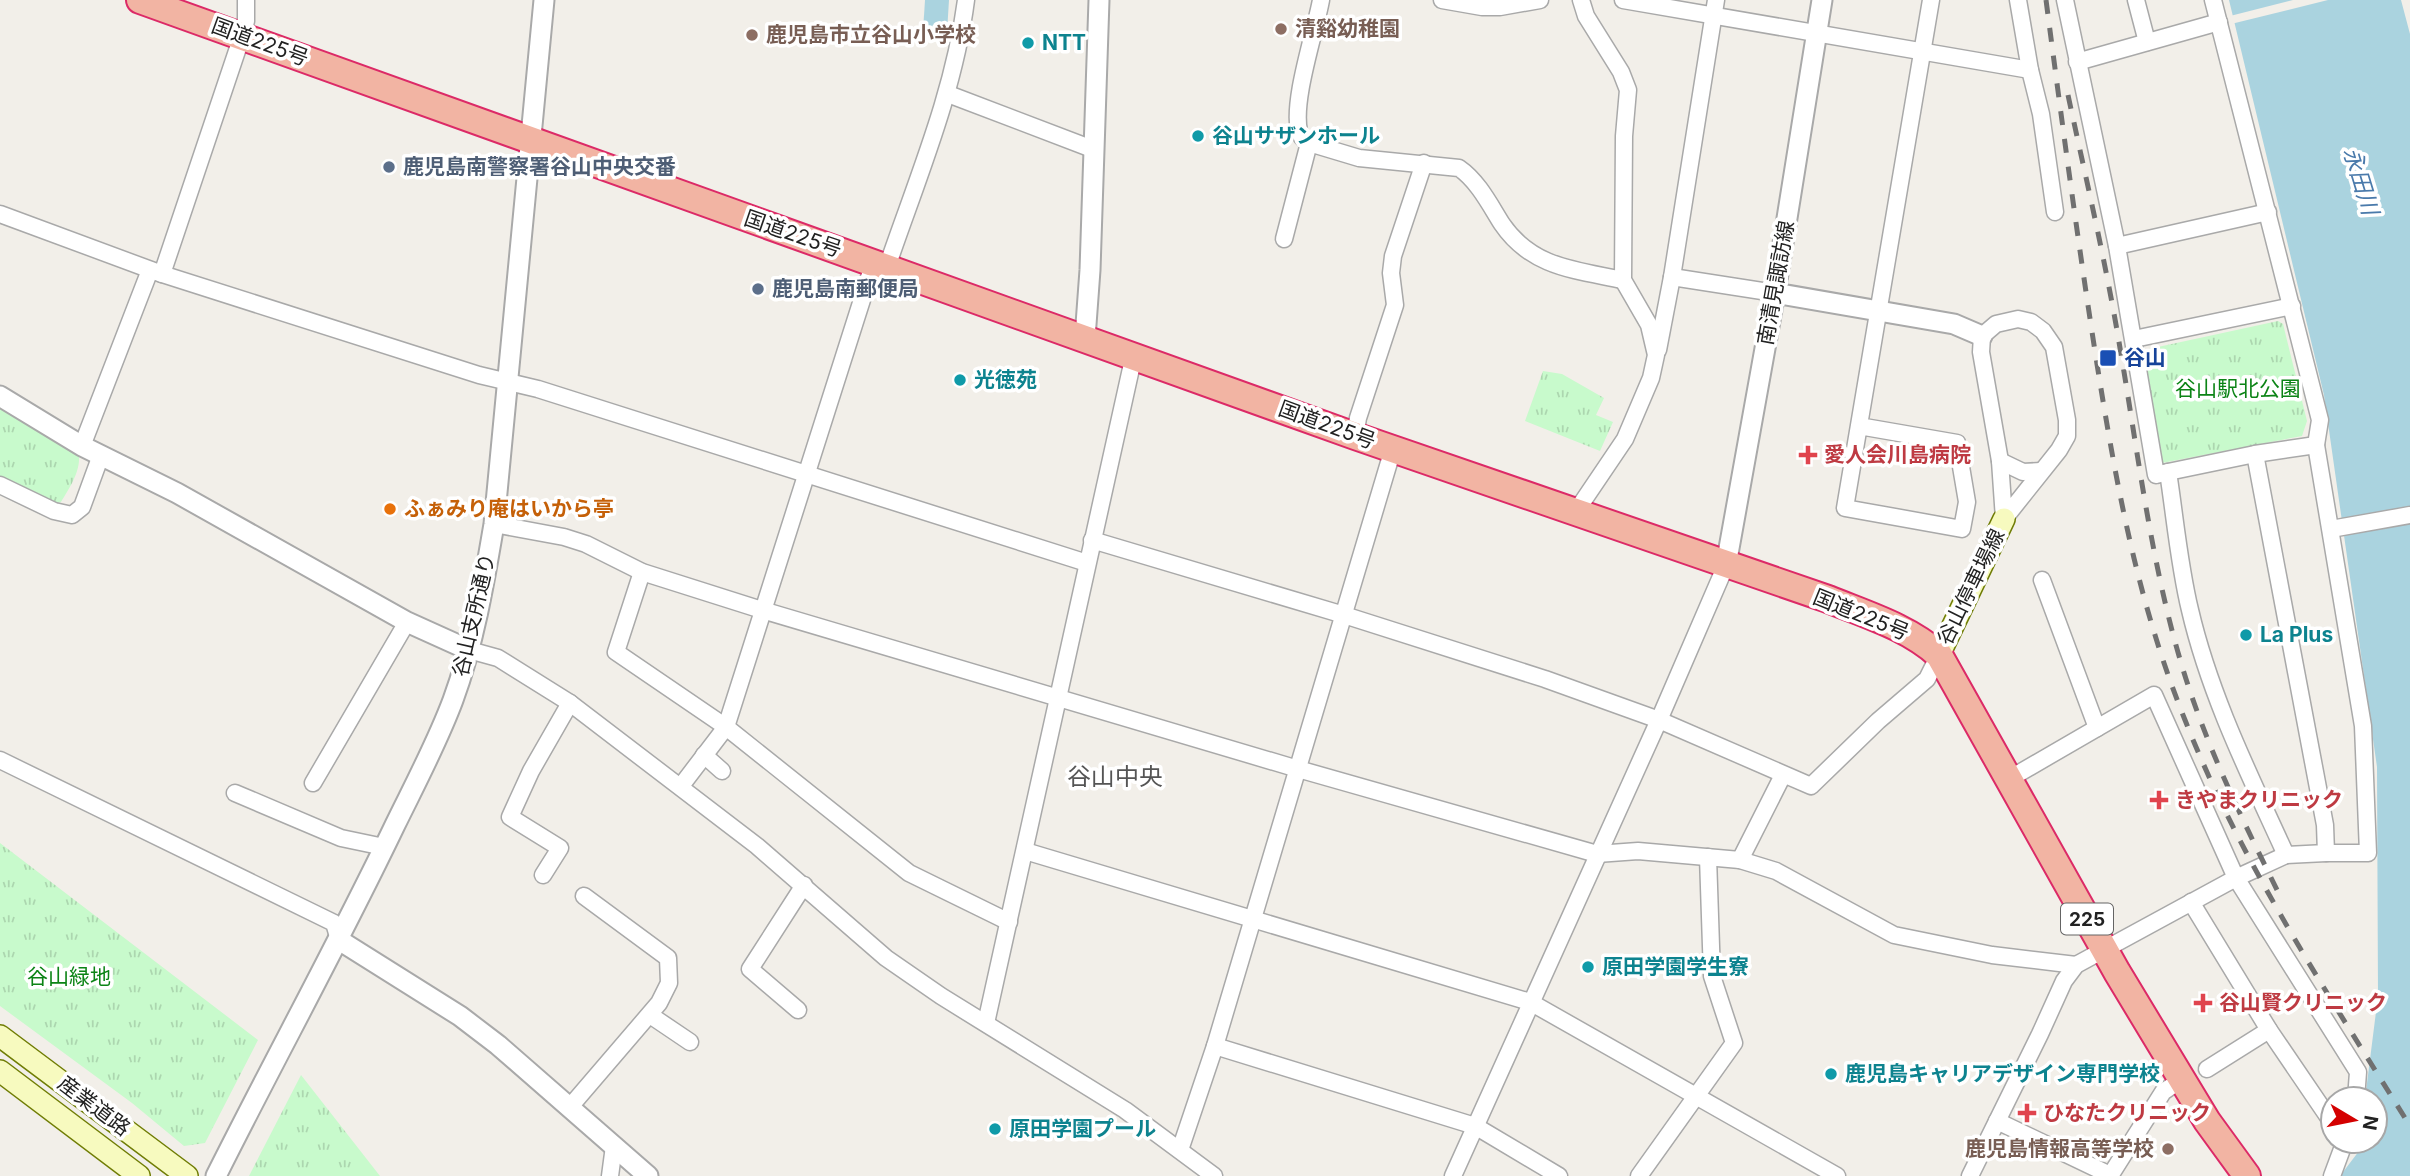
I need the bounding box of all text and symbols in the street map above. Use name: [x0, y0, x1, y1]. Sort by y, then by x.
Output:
street label: 国道225号: [208, 12, 312, 71]
place label: 清谿幼稚園: [1295, 16, 1400, 41]
marker: 清谿幼稚園: [1273, 21, 1289, 37]
place label: 鹿児島市立谷山小学校: [766, 22, 976, 47]
marker: 鹿児島市立谷山小学校: [744, 27, 760, 43]
place label: NTT: [1042, 30, 1086, 55]
marker: NTT: [1020, 35, 1036, 51]
place label: 谷山サザンホール: [1212, 123, 1380, 148]
marker: 谷山サザンホール: [1190, 128, 1206, 144]
water label: 永田川: [2338, 144, 2385, 221]
place label: 鹿児島南警察署谷山中央交番: [403, 154, 676, 179]
marker: 鹿児島南警察署谷山中央交番: [381, 159, 397, 175]
street label: 国道225号: [741, 205, 845, 262]
street label: 南清見諏訪線: [1752, 219, 1799, 347]
place label: 鹿児島南郵便局: [772, 276, 919, 301]
marker: 鹿児島南郵便局: [750, 281, 766, 297]
place label: 谷山: [2124, 345, 2166, 370]
marker: 谷山: [2098, 348, 2118, 368]
place label: 光徳苑: [974, 367, 1037, 392]
marker: 光徳苑: [952, 372, 968, 388]
park label: 谷山駅北公園: [2175, 376, 2301, 401]
street label: 国道225号: [1275, 395, 1379, 454]
place label: 愛人会川島病院: [1824, 442, 1971, 467]
marker: 愛人会川島病院: [1798, 445, 1818, 465]
place label: ふぁみり庵はいから亭: [404, 496, 614, 521]
marker: ふぁみり庵はいから亭: [382, 501, 398, 517]
street label: 谷山停車場線: [1932, 525, 2009, 649]
street label: 谷山支所通り: [447, 551, 500, 679]
street label: 国道225号: [1810, 584, 1913, 645]
place label: La Plus: [2260, 622, 2333, 647]
marker: La Plus: [2238, 627, 2254, 643]
district label: 谷山中央: [1067, 762, 1163, 791]
place label: きやまクリニック: [2175, 787, 2343, 812]
marker: きやまクリニック: [2149, 790, 2169, 810]
road number: 225: [2061, 903, 2113, 934]
place label: 原田学園学生寮: [1602, 954, 1749, 979]
marker: 原田学園学生寮: [1580, 959, 1596, 975]
park label: 谷山緑地: [27, 964, 111, 989]
place label: 谷山賢クリニック: [2219, 990, 2387, 1015]
marker: 谷山賢クリニック: [2193, 993, 2213, 1013]
place label: 鹿児島キャリアデザイン専門学校: [1845, 1061, 2160, 1086]
marker: 鹿児島キャリアデザイン専門学校: [1823, 1066, 1839, 1082]
street label: 産業道路: [53, 1070, 135, 1141]
north arrow: [2319, 1085, 2389, 1155]
place label: ひなたクリニック: [2043, 1100, 2211, 1125]
marker: ひなたクリニック: [2017, 1103, 2037, 1123]
text: N: [2358, 1114, 2383, 1132]
place label: 原田学園プール: [1009, 1116, 1156, 1141]
marker: 原田学園プール: [987, 1121, 1003, 1137]
place label: 鹿児島情報高等学校: [1965, 1136, 2154, 1161]
marker: 鹿児島情報高等学校: [2160, 1141, 2176, 1157]

